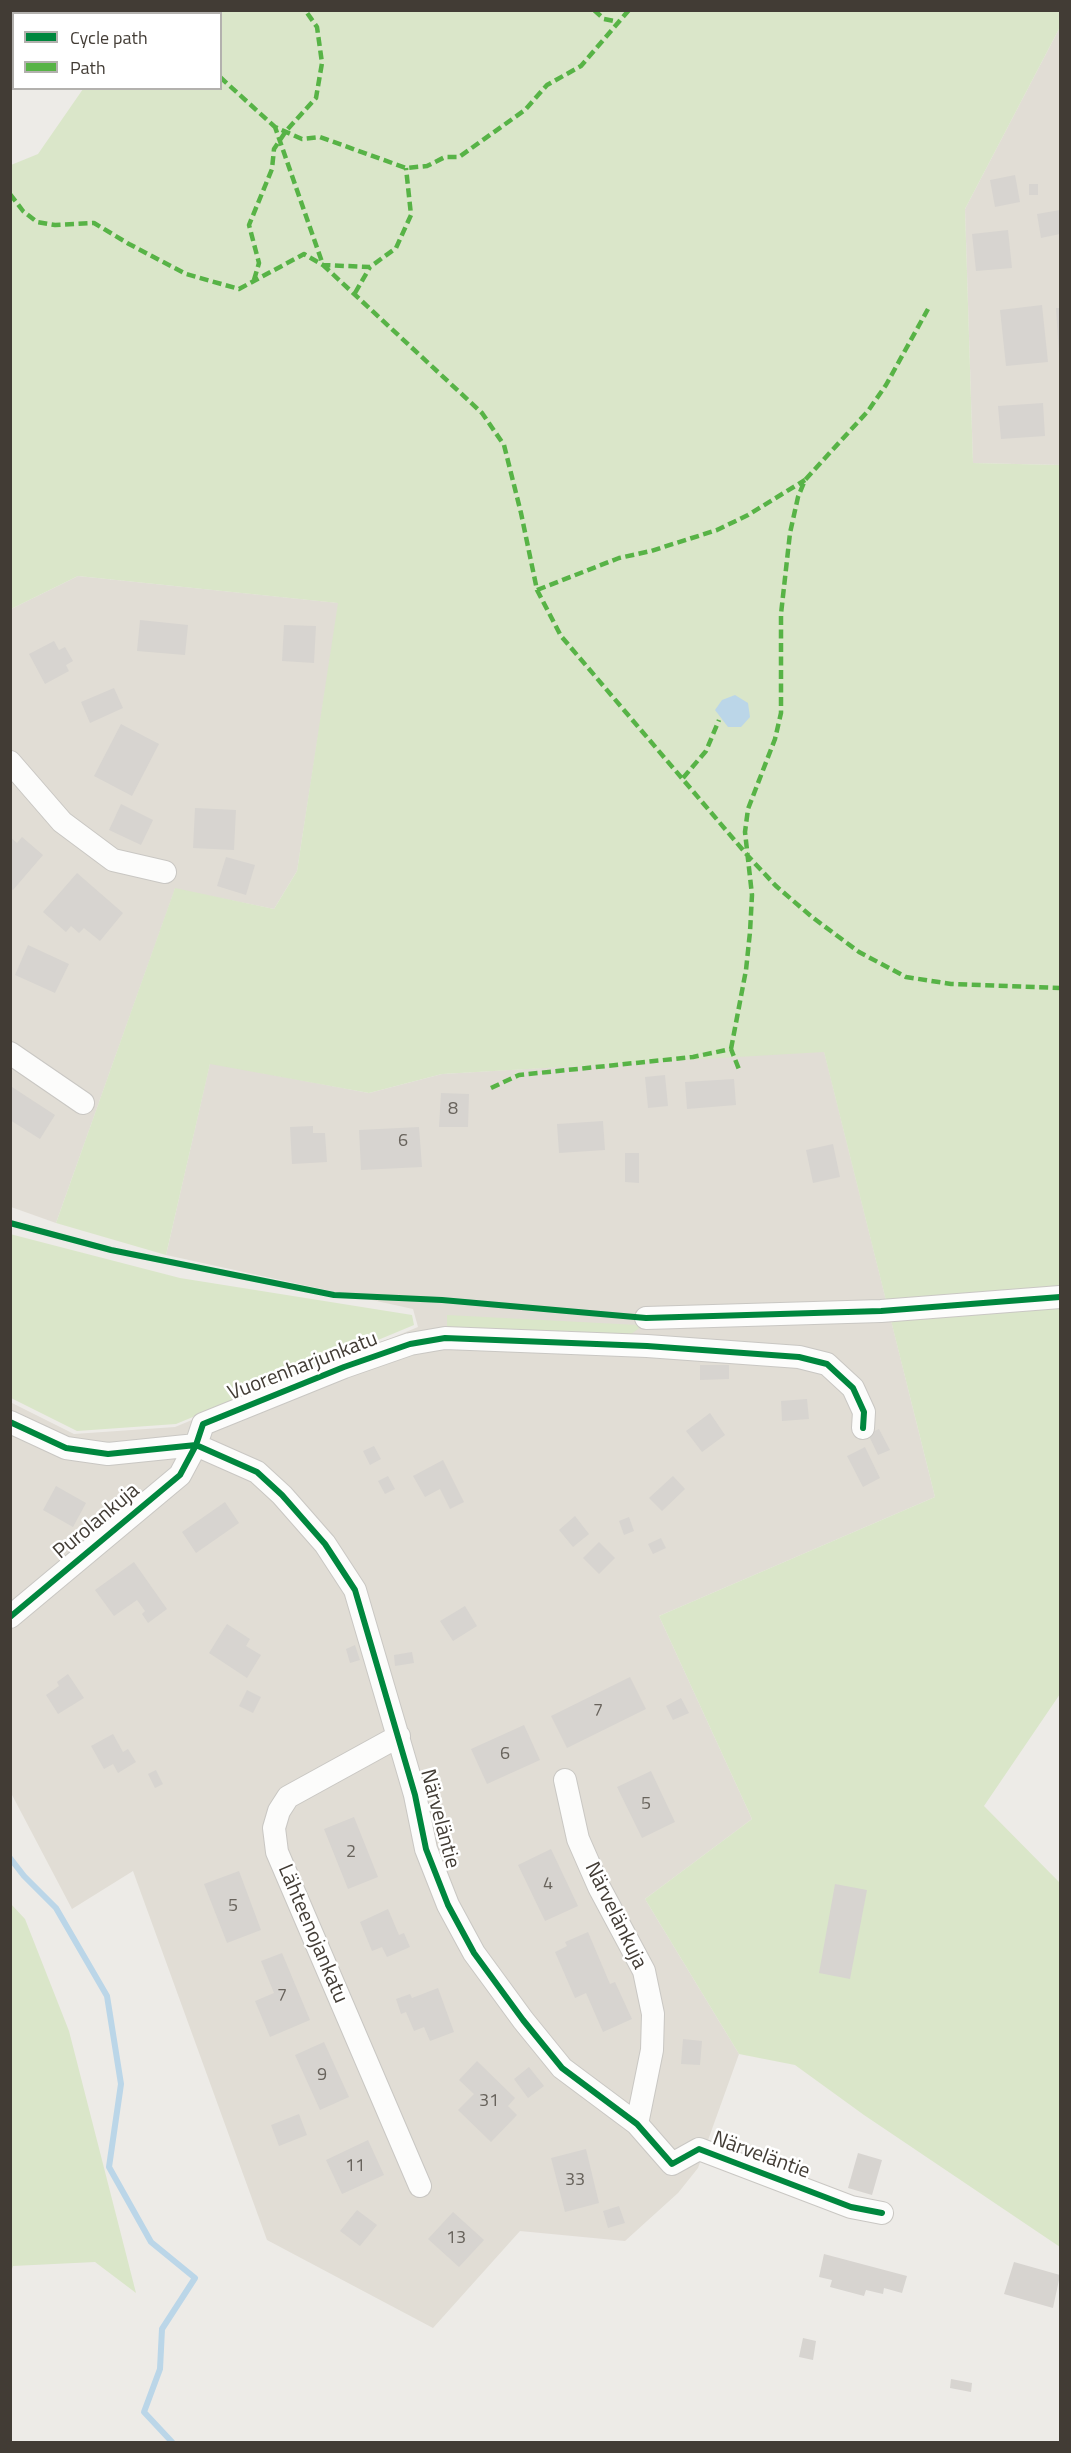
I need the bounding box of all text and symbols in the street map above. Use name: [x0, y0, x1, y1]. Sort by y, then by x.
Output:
legend: [12, 12, 222, 90]
text: Cycle path: [70, 24, 148, 51]
text: Path: [70, 54, 106, 81]
house number: 8: [448, 1099, 458, 1121]
house number: 6: [398, 1131, 408, 1153]
street label: Vuorenharjunkatu: [225, 1327, 381, 1407]
street label: Purolankuja: [49, 1479, 145, 1565]
house number: 7: [593, 1701, 603, 1723]
house number: 6: [500, 1744, 510, 1766]
street label: Närveläntie: [414, 1767, 464, 1871]
house number: 5: [641, 1794, 651, 1816]
house number: 2: [346, 1842, 356, 1864]
street label: Närvelänkuja: [578, 1859, 652, 1973]
street label: Lähteenojankatu: [271, 1861, 353, 2007]
house number: 4: [543, 1874, 553, 1896]
house number: 5: [228, 1896, 238, 1918]
house number: 7: [277, 1986, 287, 2008]
house number: 9: [317, 2065, 327, 2087]
house number: 31: [479, 2091, 499, 2113]
street label: Närveläntie: [709, 2127, 813, 2185]
house number: 11: [345, 2156, 365, 2178]
house number: 33: [565, 2170, 585, 2192]
house number: 13: [446, 2228, 466, 2250]

